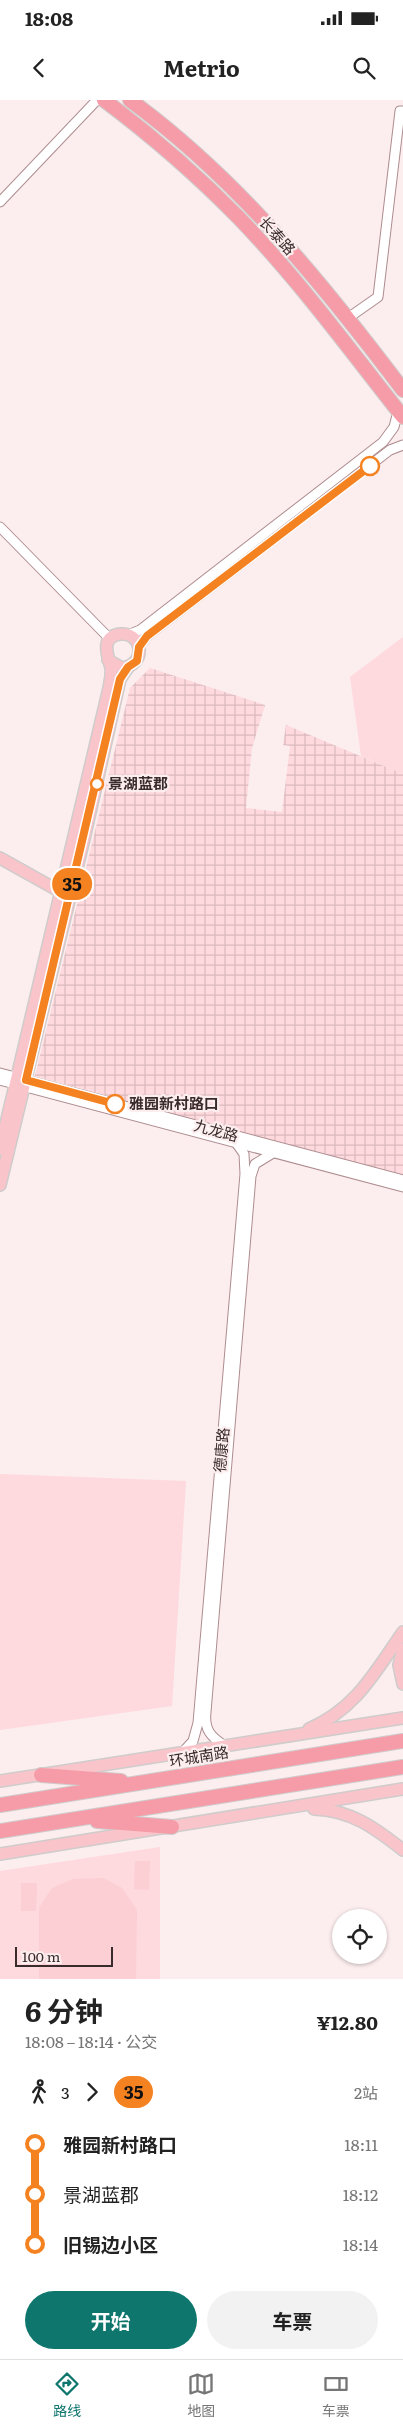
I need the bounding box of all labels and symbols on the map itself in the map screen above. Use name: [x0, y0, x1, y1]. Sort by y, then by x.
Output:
street label: 长泰路: [255, 211, 302, 259]
unlabelled marker: [360, 456, 380, 476]
place label: 景湖蓝郡: [108, 771, 168, 794]
marker: 景湖蓝郡: [90, 777, 104, 791]
line badge: 35: [50, 868, 94, 900]
place label: 雅园新村路口: [129, 1091, 219, 1114]
marker: 雅园新村路口: [105, 1094, 125, 1114]
street label: 九龙路: [192, 1113, 241, 1146]
street label: 德康路: [207, 1426, 234, 1473]
street label: 环城南路: [167, 1739, 230, 1772]
scale bar: [15, 1944, 112, 1967]

